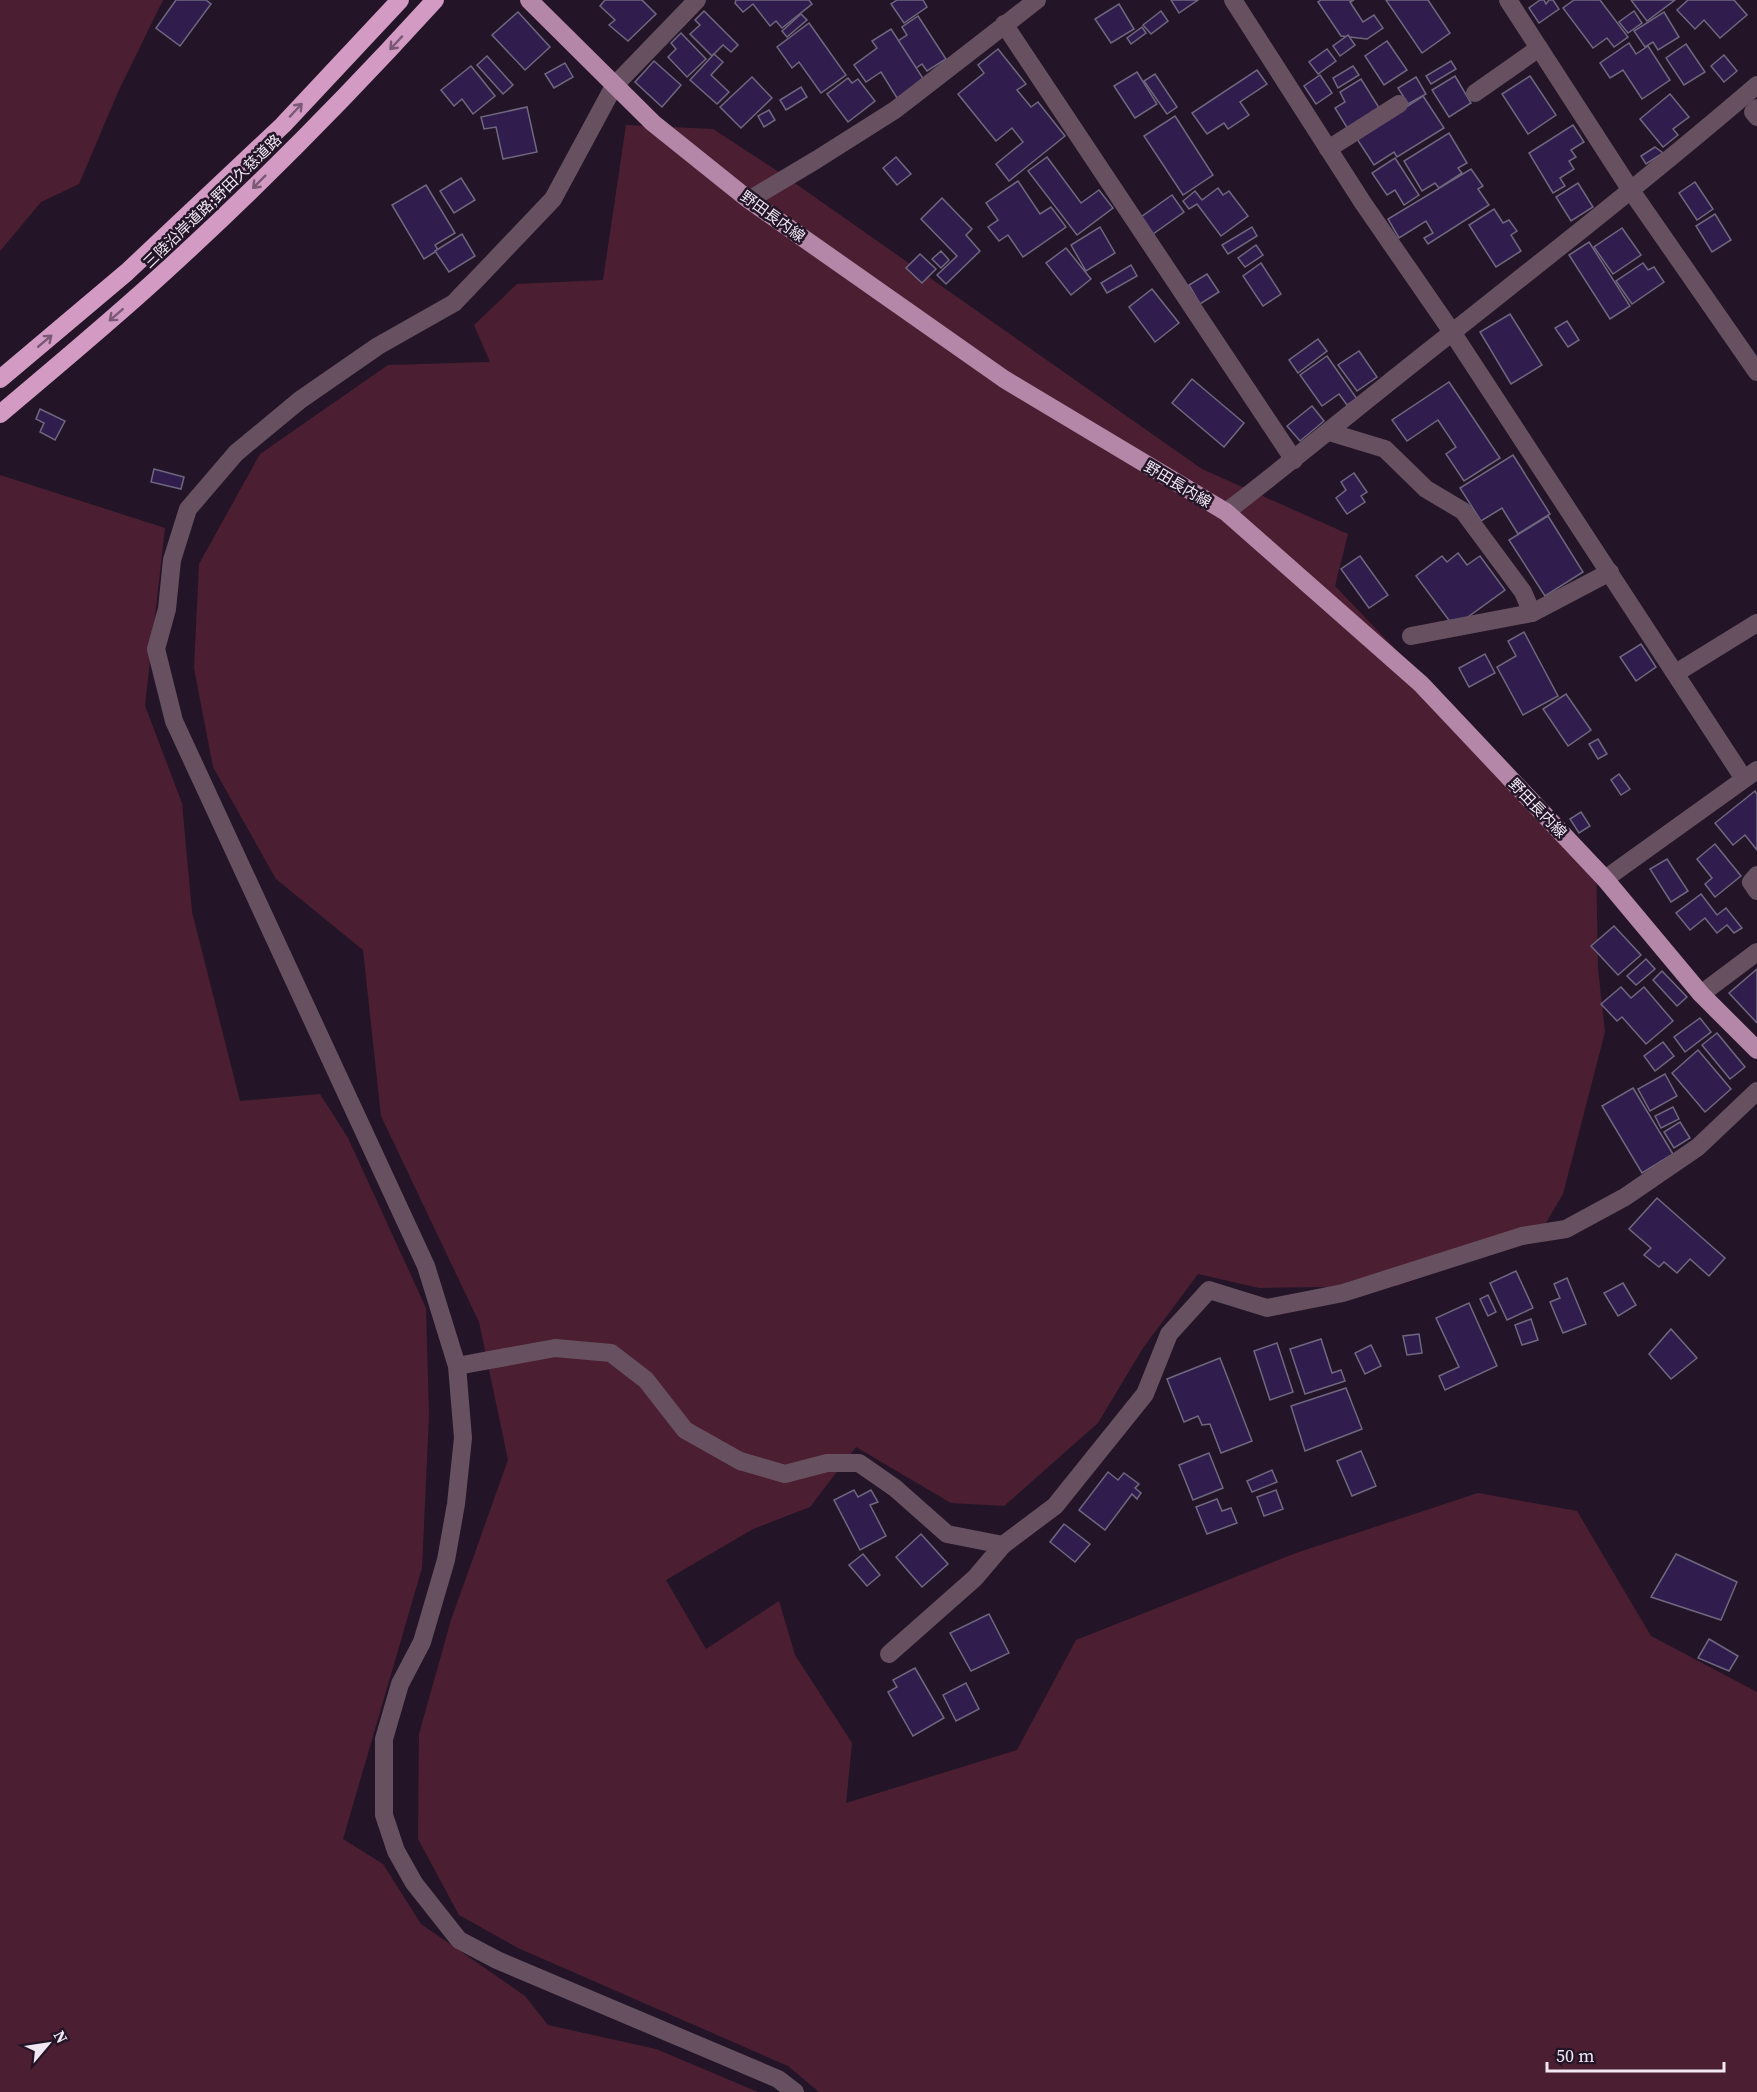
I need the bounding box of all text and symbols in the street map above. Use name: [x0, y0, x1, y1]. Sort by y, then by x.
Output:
one-way arrow: [389, 35, 403, 50]
one-way arrow: [289, 103, 303, 118]
street label: 三陸沿岸道路;野田久慈道路: [138, 129, 286, 273]
one-way arrow: [252, 175, 267, 190]
street label: 野田長内線: [736, 185, 810, 247]
one-way arrow: [108, 308, 124, 321]
one-way arrow: [37, 335, 53, 348]
street label: 野田長内線: [1140, 456, 1216, 512]
street label: 野田長内線: [1504, 774, 1572, 842]
north arrow: [18, 2014, 78, 2074]
text: N: [49, 2026, 74, 2047]
scale bar: [1547, 2035, 1724, 2073]
text: 50 m: [1556, 2043, 1594, 2068]

